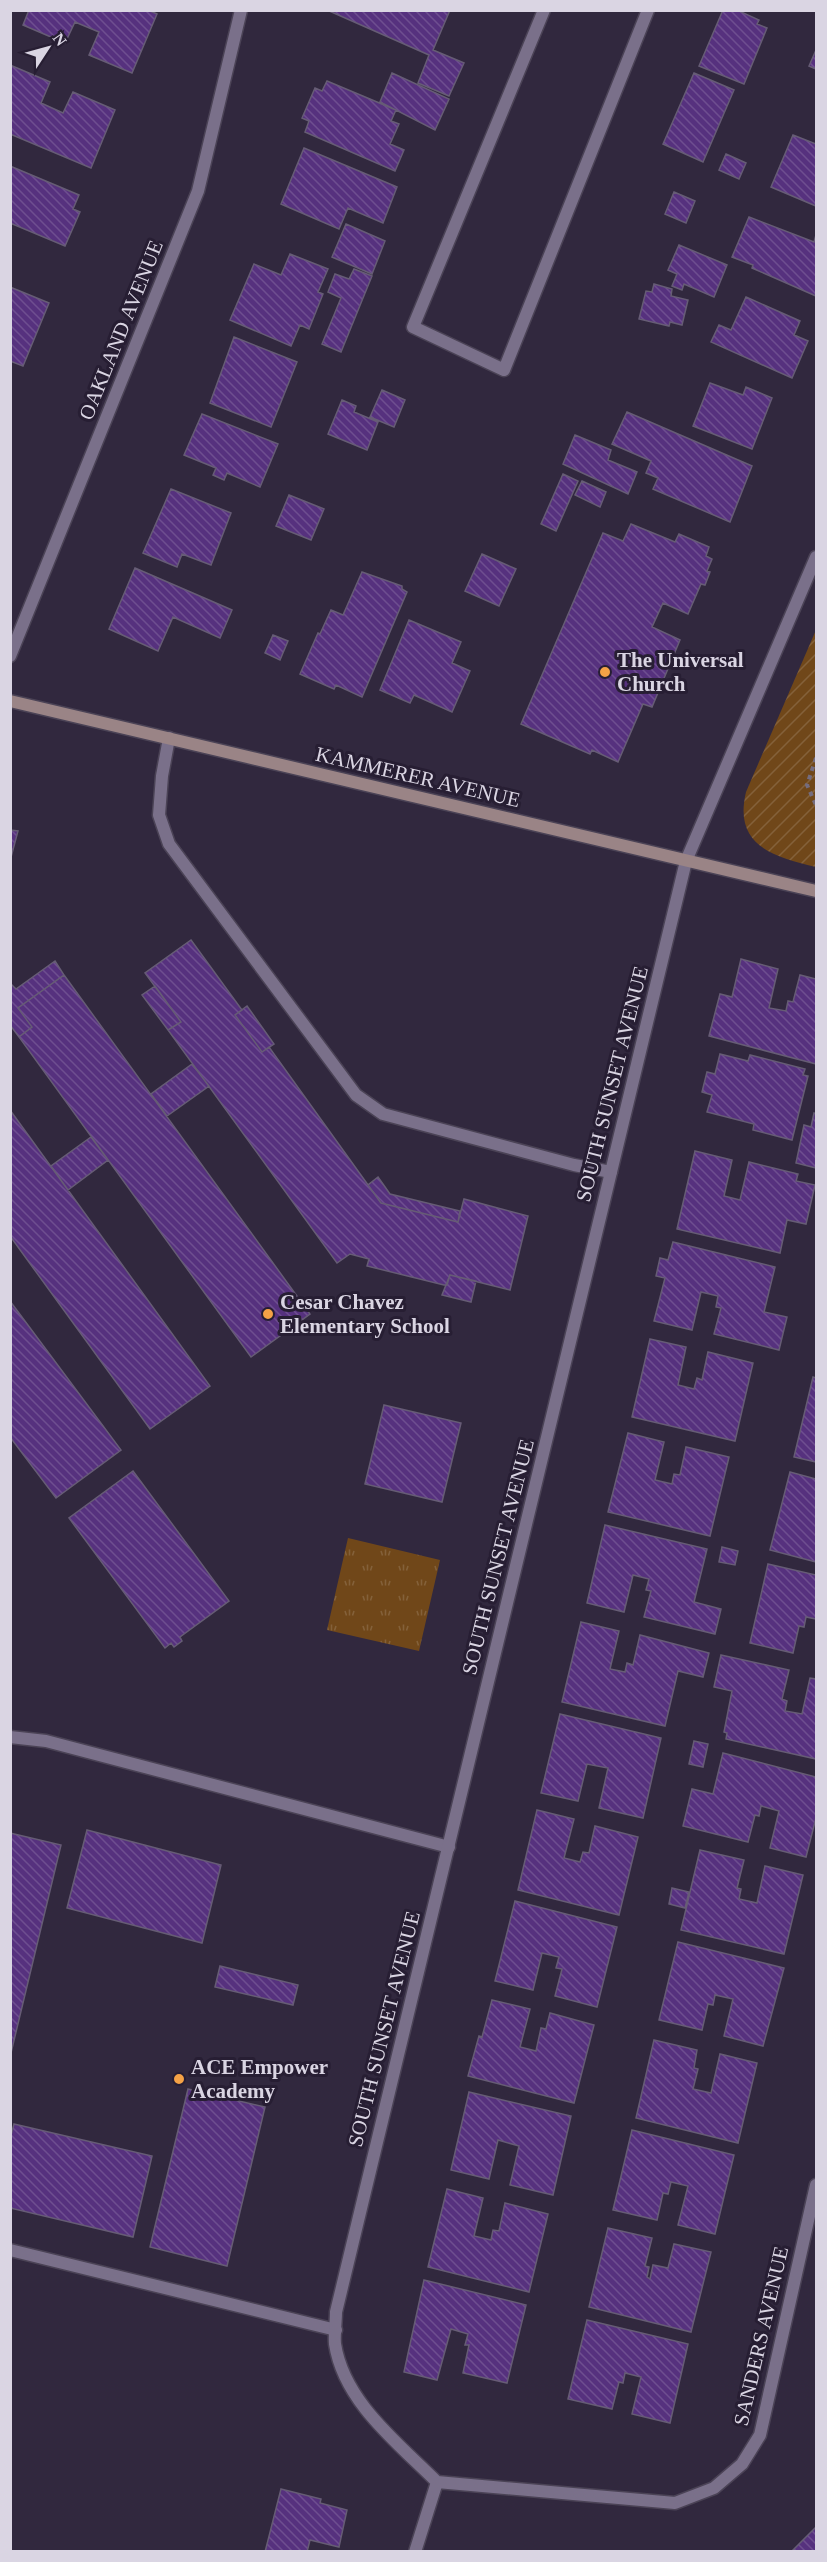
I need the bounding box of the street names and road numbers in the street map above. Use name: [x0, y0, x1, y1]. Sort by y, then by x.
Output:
street label: OAKLAND AVENUE: [74, 237, 168, 423]
street label: KAMMERER AVENUE: [313, 742, 523, 812]
street label: SOUTH SUNSET AVENUE: [571, 964, 653, 1204]
street label: SOUTH SUNSET AVENUE: [457, 1437, 539, 1677]
street label: SOUTH SUNSET AVENUE: [343, 1909, 425, 2149]
street label: SANDERS AVENUE: [729, 2244, 793, 2428]

